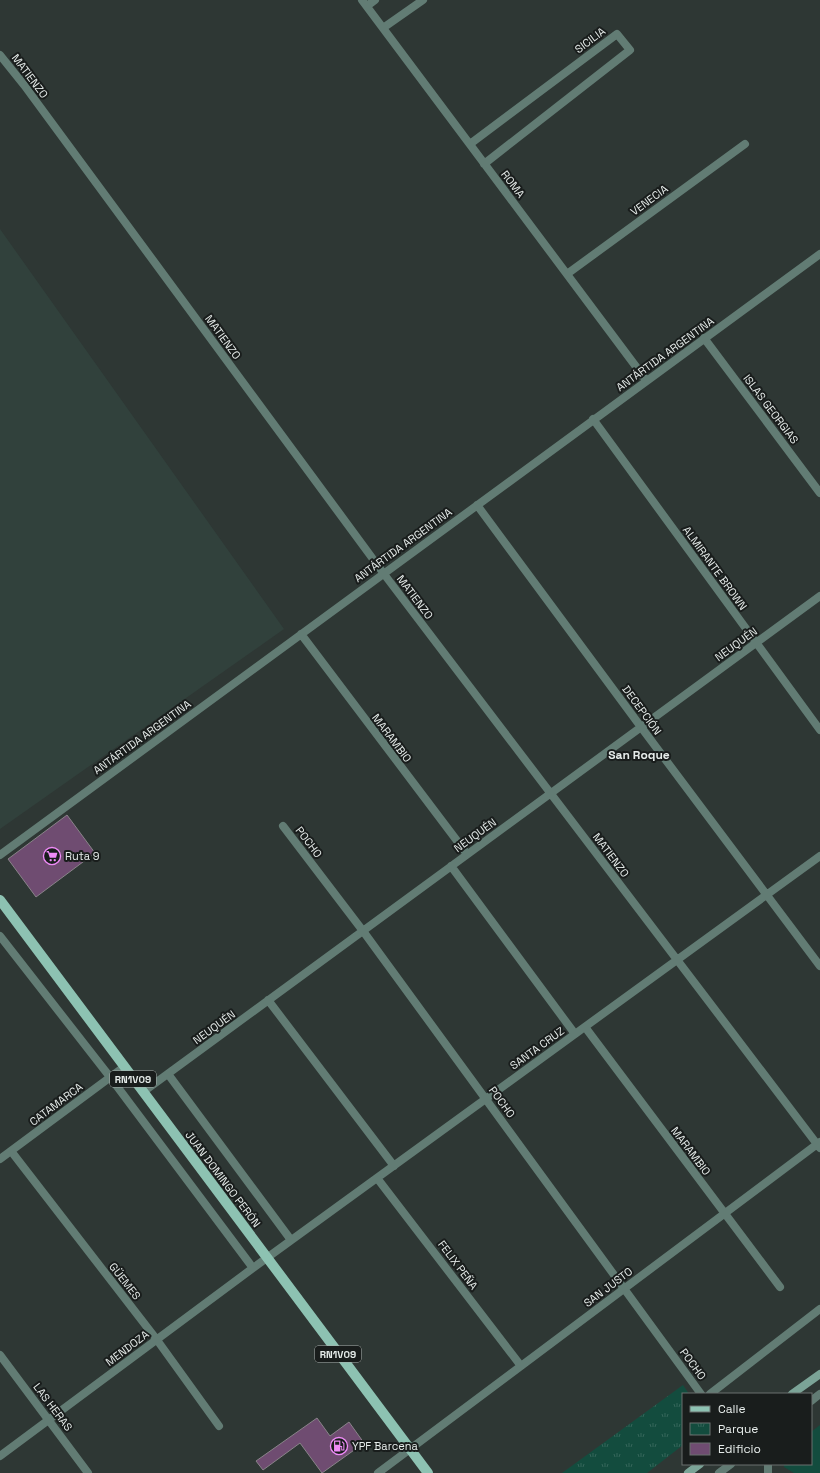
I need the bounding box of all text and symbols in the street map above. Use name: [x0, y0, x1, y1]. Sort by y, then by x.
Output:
street label: SICILIA: [572, 24, 608, 56]
street label: MATIENZO: [9, 51, 51, 101]
street label: ROMA: [498, 168, 528, 201]
street label: VENECIA: [627, 182, 671, 218]
street label: MATIENZO: [202, 312, 244, 362]
street label: ANTÁRTIDA ARGENTINA: [613, 314, 717, 394]
street label: ISLAS GEORGIAS: [740, 372, 802, 447]
street label: ANTÁRTIDA ARGENTINA: [351, 505, 455, 585]
street label: ALMIRANTE BROWN: [680, 523, 750, 613]
street label: MATIENZO: [394, 572, 436, 622]
street label: NEUQUÉN: [712, 624, 760, 664]
street label: DECEPCIÓN: [619, 682, 665, 737]
street label: ANTÁRTIDA ARGENTINA: [90, 697, 194, 777]
street label: MARAMBIO: [369, 711, 415, 765]
district label: San Roque: [608, 747, 670, 763]
street label: NEUQUÉN: [451, 815, 499, 855]
street label: POCHO: [293, 824, 325, 860]
street label: MATIENZO: [590, 830, 632, 880]
supermarket icon: Ruta 9: [42, 846, 62, 866]
place label: Ruta 9: [65, 849, 100, 863]
street label: NEUQUÉN: [190, 1007, 238, 1047]
street label: SANTA CRUZ: [507, 1024, 567, 1072]
road number: RN1V09: [110, 1071, 156, 1087]
street label: CATAMARCA: [27, 1079, 85, 1129]
street label: POCHO: [486, 1083, 518, 1121]
street label: MARAMBIO: [668, 1124, 714, 1178]
street label: JUAN DOMINGO PERÓN: [182, 1128, 265, 1230]
street label: FELIX PEÑA: [435, 1238, 481, 1292]
street label: GÜEMES: [106, 1259, 145, 1303]
street label: SAN JUSTO: [581, 1264, 635, 1310]
street label: MENDOZA: [103, 1327, 152, 1369]
street label: POCHO: [677, 1345, 709, 1383]
road number: RN1V09: [315, 1346, 361, 1362]
street label: LAS HERAS: [30, 1380, 76, 1434]
legend: [682, 1393, 812, 1465]
text: Calle: [718, 1401, 746, 1417]
text: Parque: [718, 1421, 758, 1437]
fuel station icon: YPF Barcena: [329, 1436, 349, 1456]
place label: YPF Barcena: [352, 1439, 418, 1453]
text: Edificio: [718, 1441, 761, 1457]

